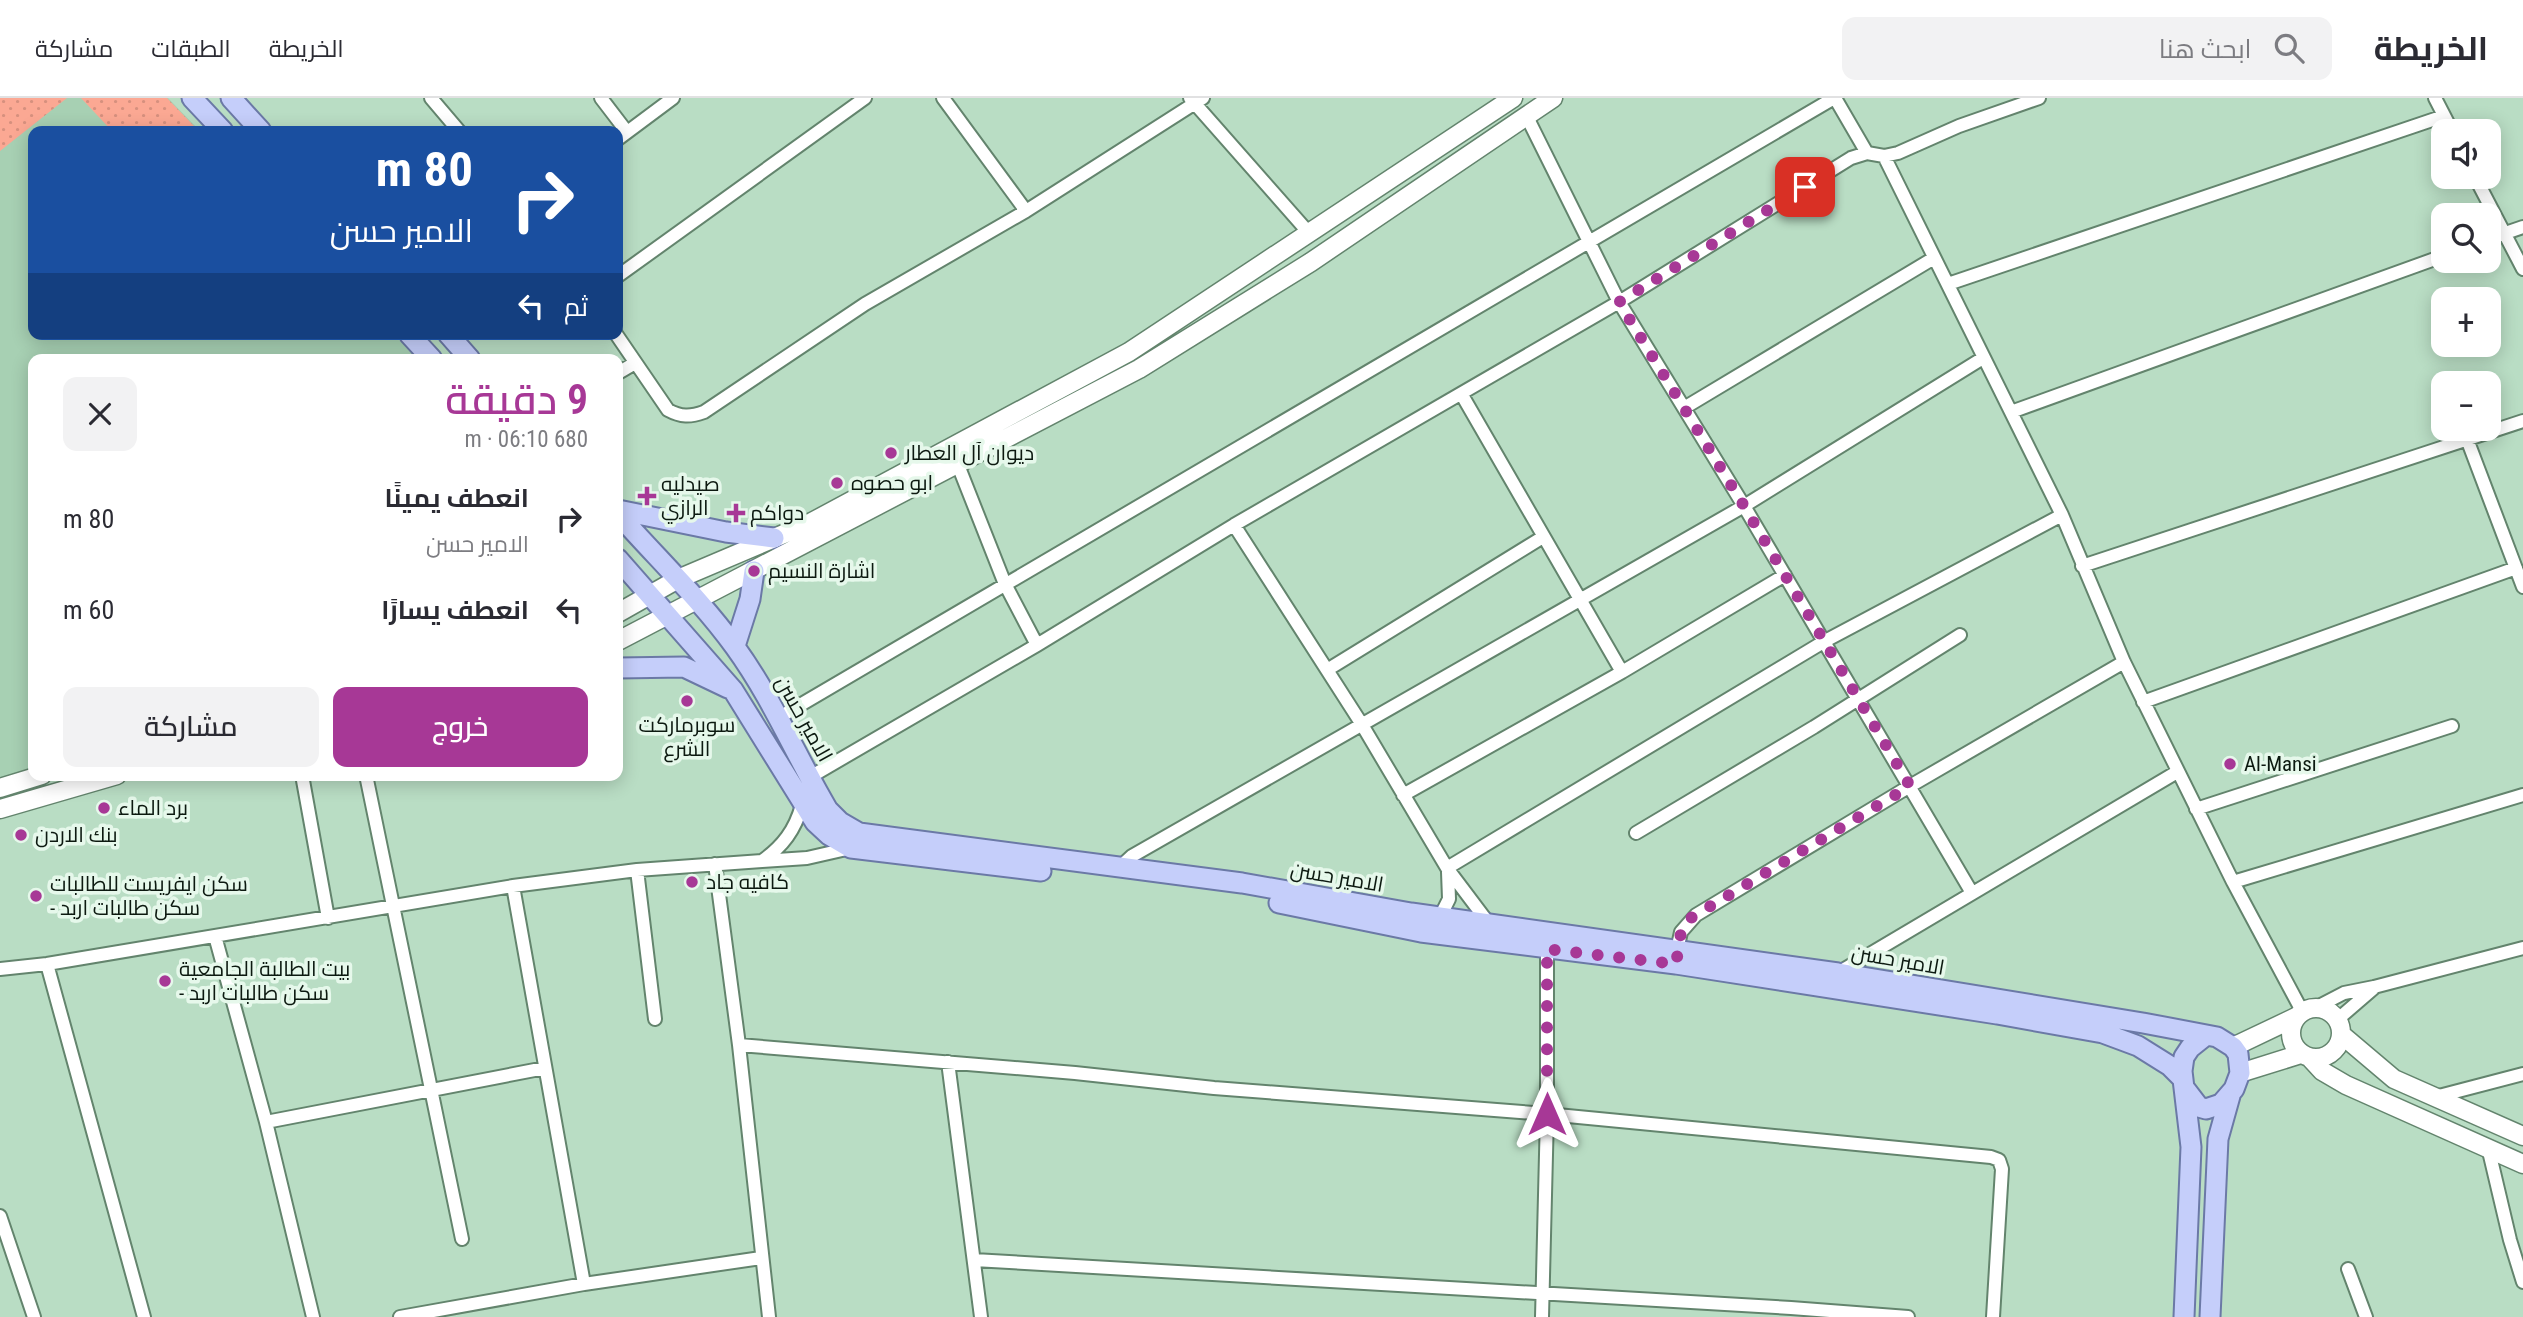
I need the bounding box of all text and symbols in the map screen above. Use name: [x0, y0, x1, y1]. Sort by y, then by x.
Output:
search box: [1842, 17, 2332, 80]
icon: search: [2270, 29, 2308, 67]
text: الخريطة: [2374, 29, 2488, 68]
text: ابحث هنا: [2159, 34, 2252, 64]
text: مشاركة: [35, 35, 113, 63]
text: الطبقات: [151, 35, 231, 63]
text: الخريطة: [269, 35, 344, 63]
map controls: [2431, 119, 2501, 441]
button: sound: [2431, 119, 2501, 189]
text: 80 m: [376, 141, 473, 198]
icon: right: [497, 154, 588, 245]
pin: [1775, 157, 1835, 217]
icon: arrive: [1786, 168, 1824, 206]
button: search: [2431, 203, 2501, 273]
text: الامير حسن: [330, 212, 473, 250]
icon: left: [512, 287, 550, 325]
button: +: [2431, 287, 2501, 357]
text: ثم: [564, 292, 588, 322]
button: −: [2431, 371, 2501, 441]
text: 9 دقيقة: [445, 375, 588, 424]
button: close: [63, 377, 137, 451]
text: 680 m · 06:10: [464, 426, 588, 453]
place label: ديوان آل العطار: [904, 441, 1034, 466]
marker: ديوان آل العطار: [883, 445, 899, 461]
place label: ابو حصوه: [851, 471, 933, 495]
place label: صيدليه الرازي: [661, 472, 720, 524]
marker: ابو حصوه: [829, 475, 845, 491]
text: انعطف يمينًا: [384, 483, 529, 513]
marker: صيدليه الرازي: [639, 488, 655, 504]
icon: right: [550, 500, 588, 538]
place label: دواكم: [750, 501, 804, 527]
text: 80 m: [63, 504, 114, 534]
marker: دواكم: [728, 505, 744, 521]
text: الامير حسن: [426, 531, 529, 558]
place label: اشارة النسيم: [768, 559, 876, 585]
marker: اشارة النسيم: [746, 563, 762, 579]
icon: left: [550, 591, 588, 629]
text: 60 m: [63, 595, 114, 625]
text: انعطف يسارًا: [381, 595, 529, 625]
street label: الامير حسن: [770, 672, 837, 766]
button: مشاركة: [63, 687, 319, 767]
button: خروج: [333, 687, 588, 767]
marker: سوبرماركت الشرع: [679, 693, 695, 709]
place label: سوبرماركت الشرع: [639, 713, 735, 763]
place label: Al-Mansi: [2244, 752, 2317, 776]
marker: Al-Mansi: [2222, 756, 2238, 772]
place label: برد الماء: [118, 796, 188, 820]
marker: برد الماء: [96, 800, 112, 816]
place label: بنك الاردن: [35, 823, 118, 848]
marker: بنك الاردن: [13, 827, 29, 843]
street label: الامير حسن: [1288, 857, 1385, 898]
place label: كافيه جاد: [706, 870, 789, 894]
place label: سكن ايفريست للطالبات - سكن طالبات اربد: [50, 872, 248, 921]
marker: كافيه جاد: [684, 874, 700, 890]
marker: سكن ايفريست للطالبات - سكن طالبات اربد: [28, 888, 44, 904]
street label: الامير حسن: [1849, 940, 1946, 981]
place label: بيت الطالبة الجامعية - سكن طالبات اربد: [179, 957, 350, 1006]
marker: بيت الطالبة الجامعية - سكن طالبات اربد: [157, 973, 173, 989]
position arrow: [1510, 1077, 1584, 1151]

